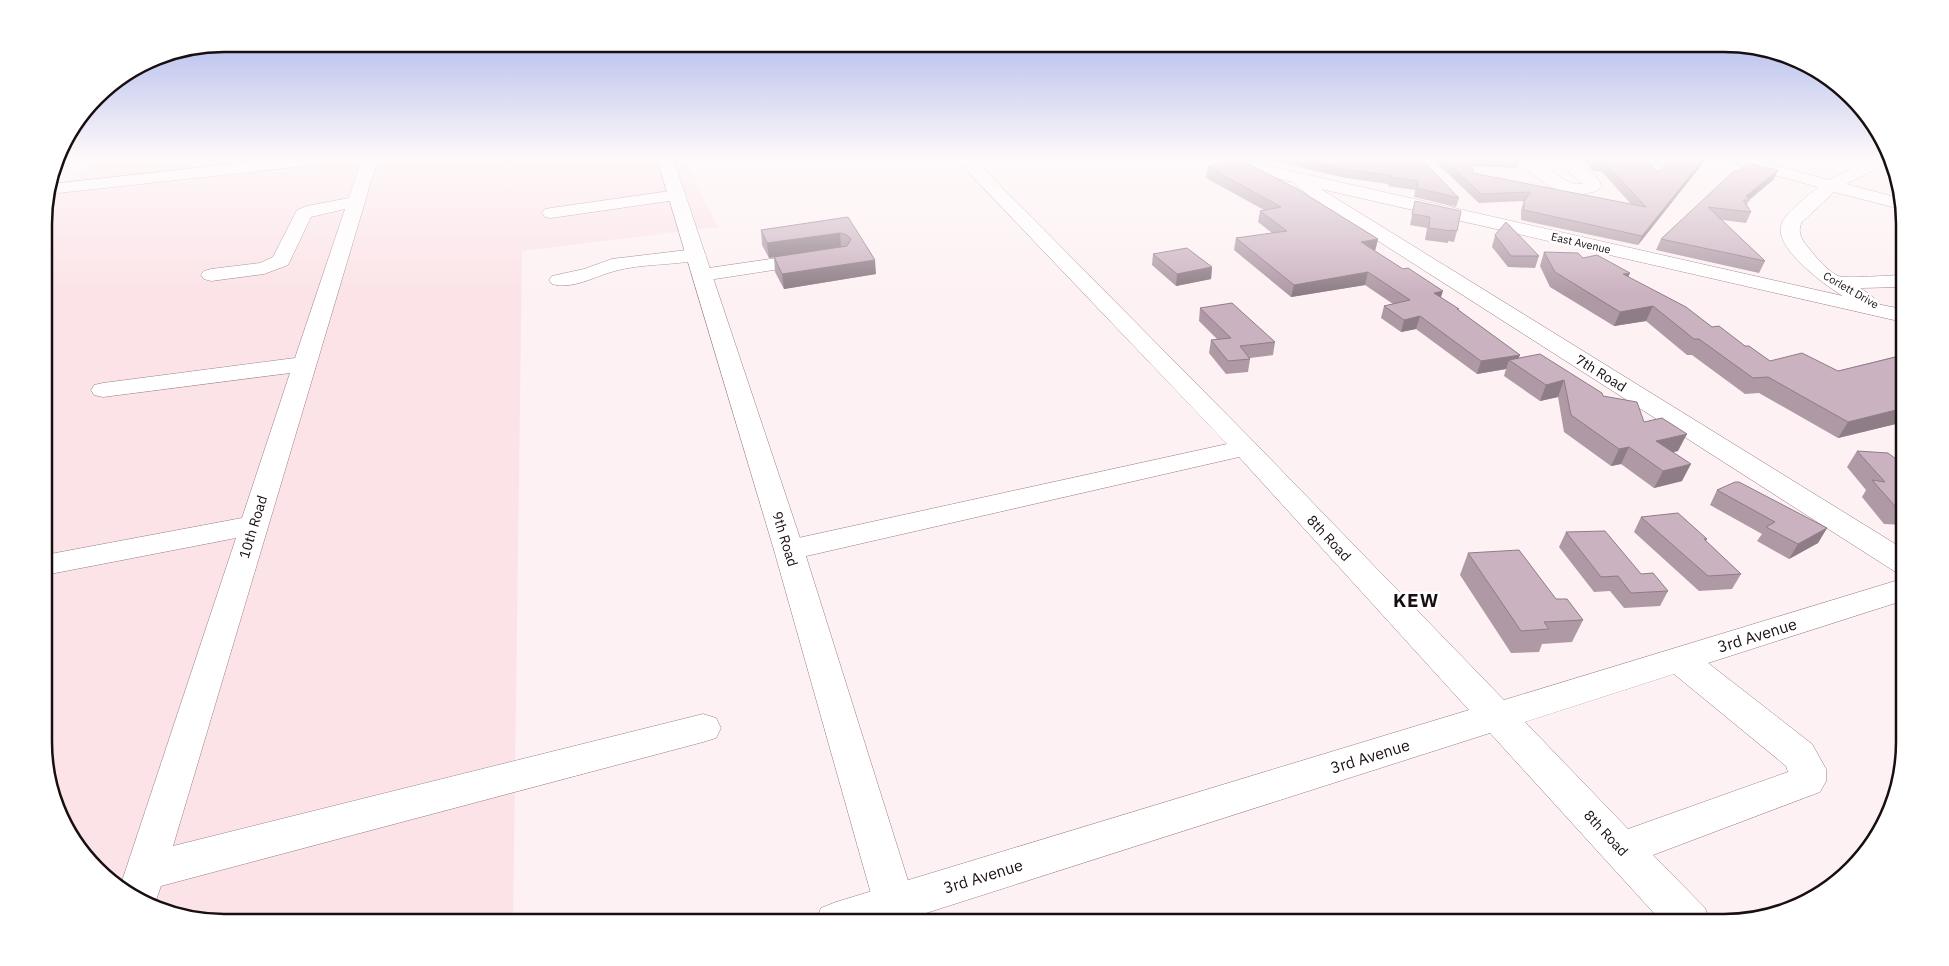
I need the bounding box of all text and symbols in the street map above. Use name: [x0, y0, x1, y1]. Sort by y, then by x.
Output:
street label: East Avenue: [1550, 229, 1612, 257]
street label: Corlett Drive: [1821, 268, 1881, 312]
street label: 7th Road: [1572, 350, 1630, 396]
street label: 10th Road: [235, 493, 271, 561]
street label: 9th Road: [768, 509, 802, 569]
street label: 8th Road: [1303, 511, 1355, 565]
district label: KEW: [1393, 588, 1439, 612]
street label: 3rd Avenue: [1715, 613, 1799, 657]
street label: 3rd Avenue: [1328, 734, 1412, 778]
street label: 8th Road: [1580, 806, 1632, 860]
street label: 3rd Avenue: [941, 854, 1025, 898]

